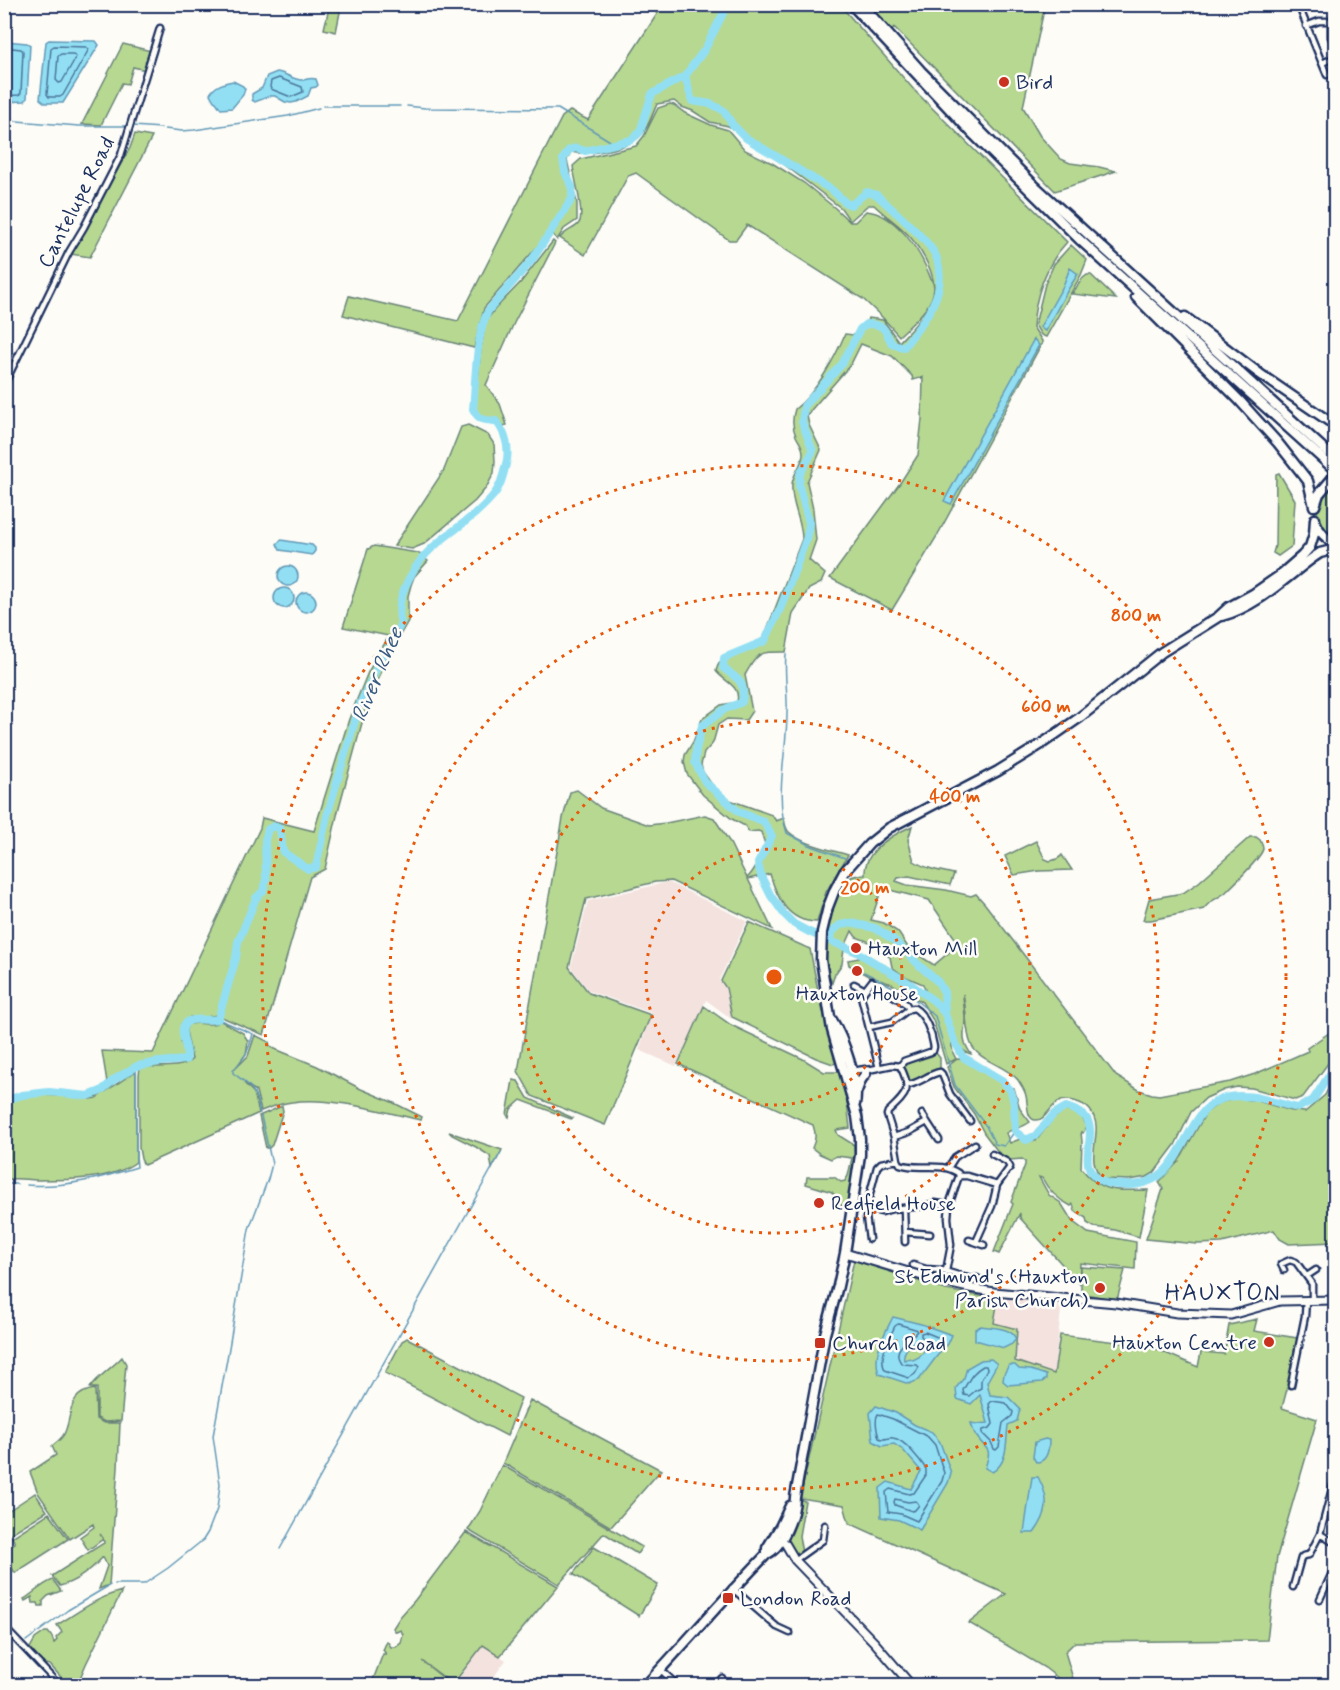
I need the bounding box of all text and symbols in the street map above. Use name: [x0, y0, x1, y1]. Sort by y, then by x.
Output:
place label: Bird: [1016, 69, 1053, 97]
marker: Bird: [997, 75, 1011, 89]
street label: Cantelupe Road: [32, 132, 122, 273]
text: 800 m: [1111, 604, 1161, 628]
water label: River Rhee: [345, 622, 411, 726]
text: 600 m: [1021, 695, 1071, 719]
text: 400 m: [930, 785, 980, 809]
text: 200 m: [840, 876, 890, 900]
place label: Hauxton Mill: [868, 935, 978, 963]
marker: Hauxton Mill: [849, 941, 863, 955]
marker: Hauxton House: [850, 964, 864, 978]
centre of rings: [764, 967, 784, 987]
place label: Hauxton House: [796, 980, 918, 1008]
place label: Redfield House: [831, 1190, 956, 1218]
marker: Redfield House: [812, 1196, 826, 1210]
place label: St Edmund's (Hauxton Parish Church): [894, 1263, 1089, 1315]
district label: HAUXTON: [1165, 1278, 1281, 1309]
marker: St Edmund's (Hauxton Parish Church): [1093, 1281, 1107, 1295]
place label: Hauxton Centre: [1112, 1329, 1257, 1357]
place label: Church Road: [832, 1330, 946, 1358]
marker: Hauxton Centre: [1262, 1335, 1276, 1349]
marker: Church Road: [813, 1336, 827, 1350]
place label: London Road: [740, 1585, 852, 1613]
marker: London Road: [721, 1591, 735, 1605]

